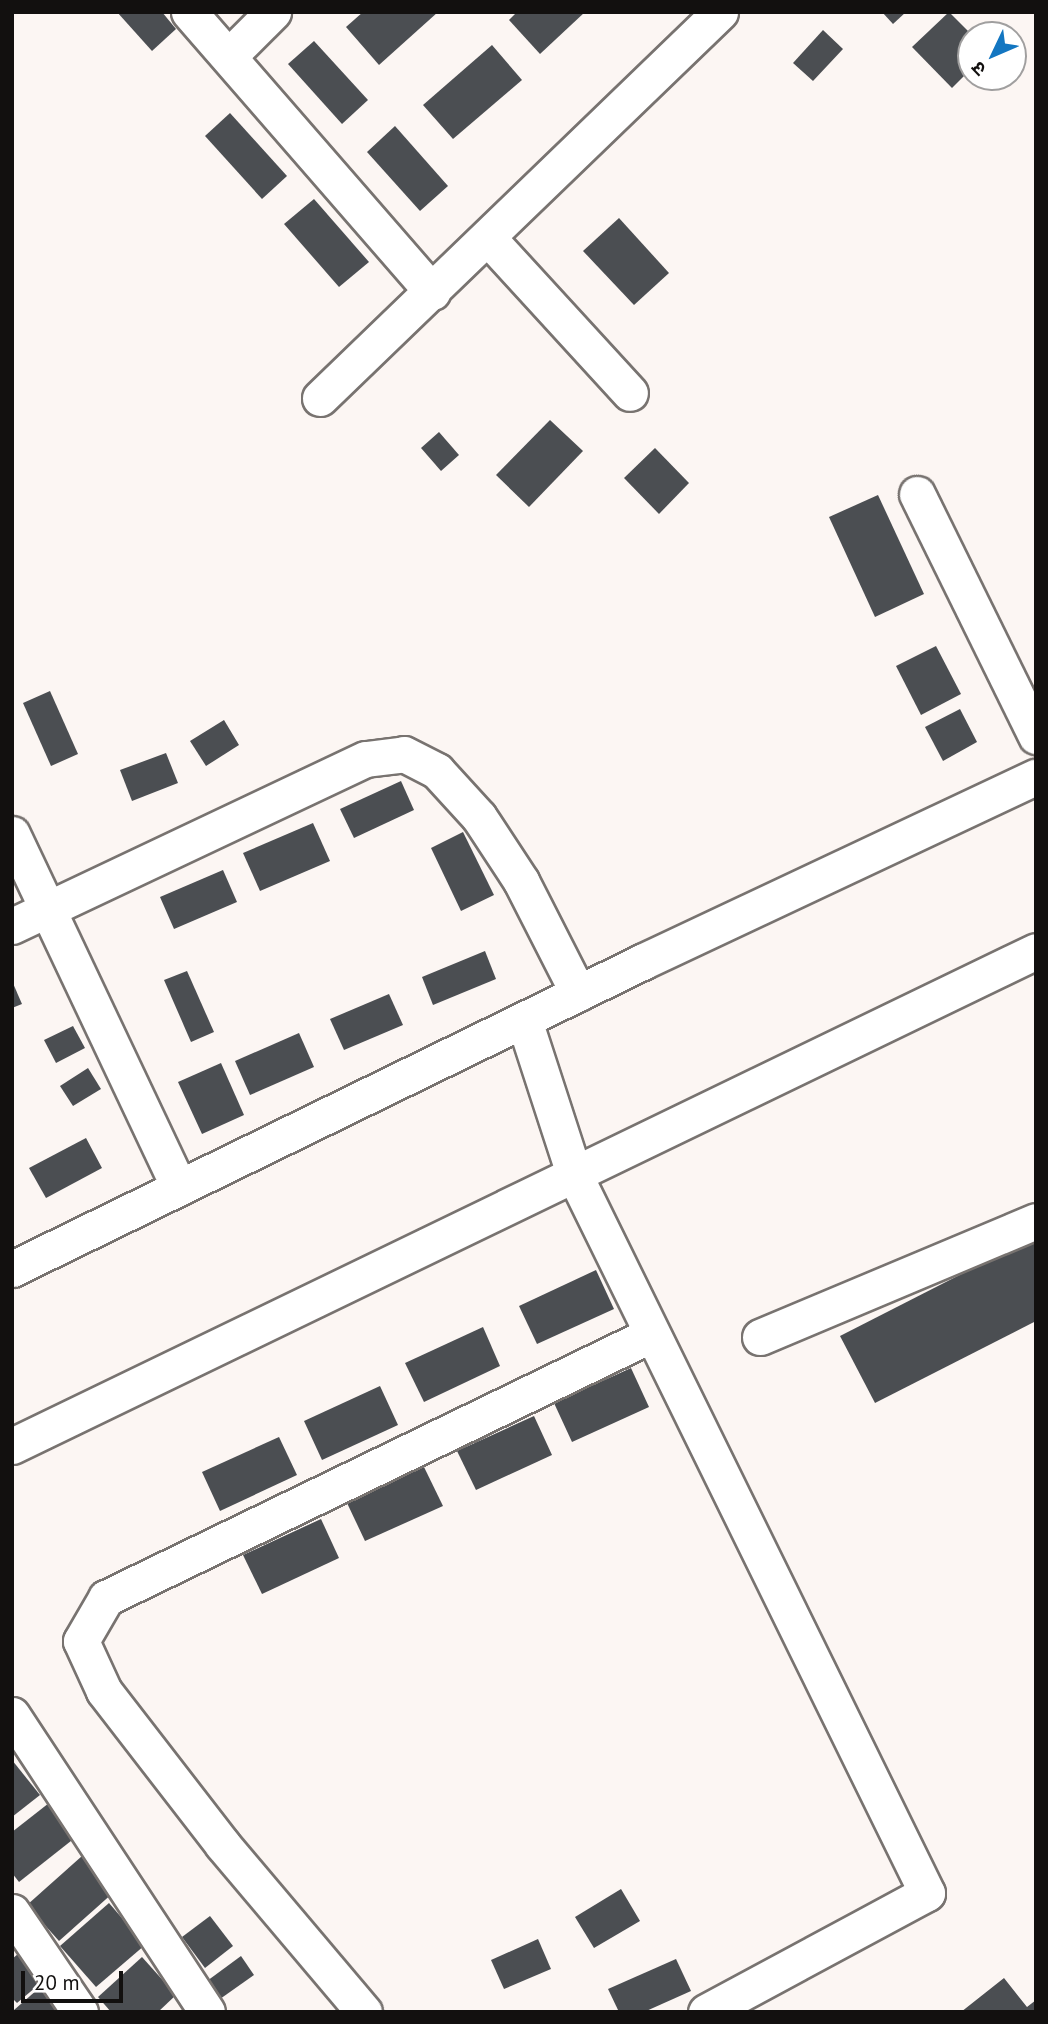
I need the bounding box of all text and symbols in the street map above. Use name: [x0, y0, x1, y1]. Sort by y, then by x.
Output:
north arrow: [957, 21, 1027, 91]
text: उ: [966, 57, 991, 82]
scale bar: [24, 1958, 126, 2002]
text: 20 m: [34, 1969, 80, 1996]

